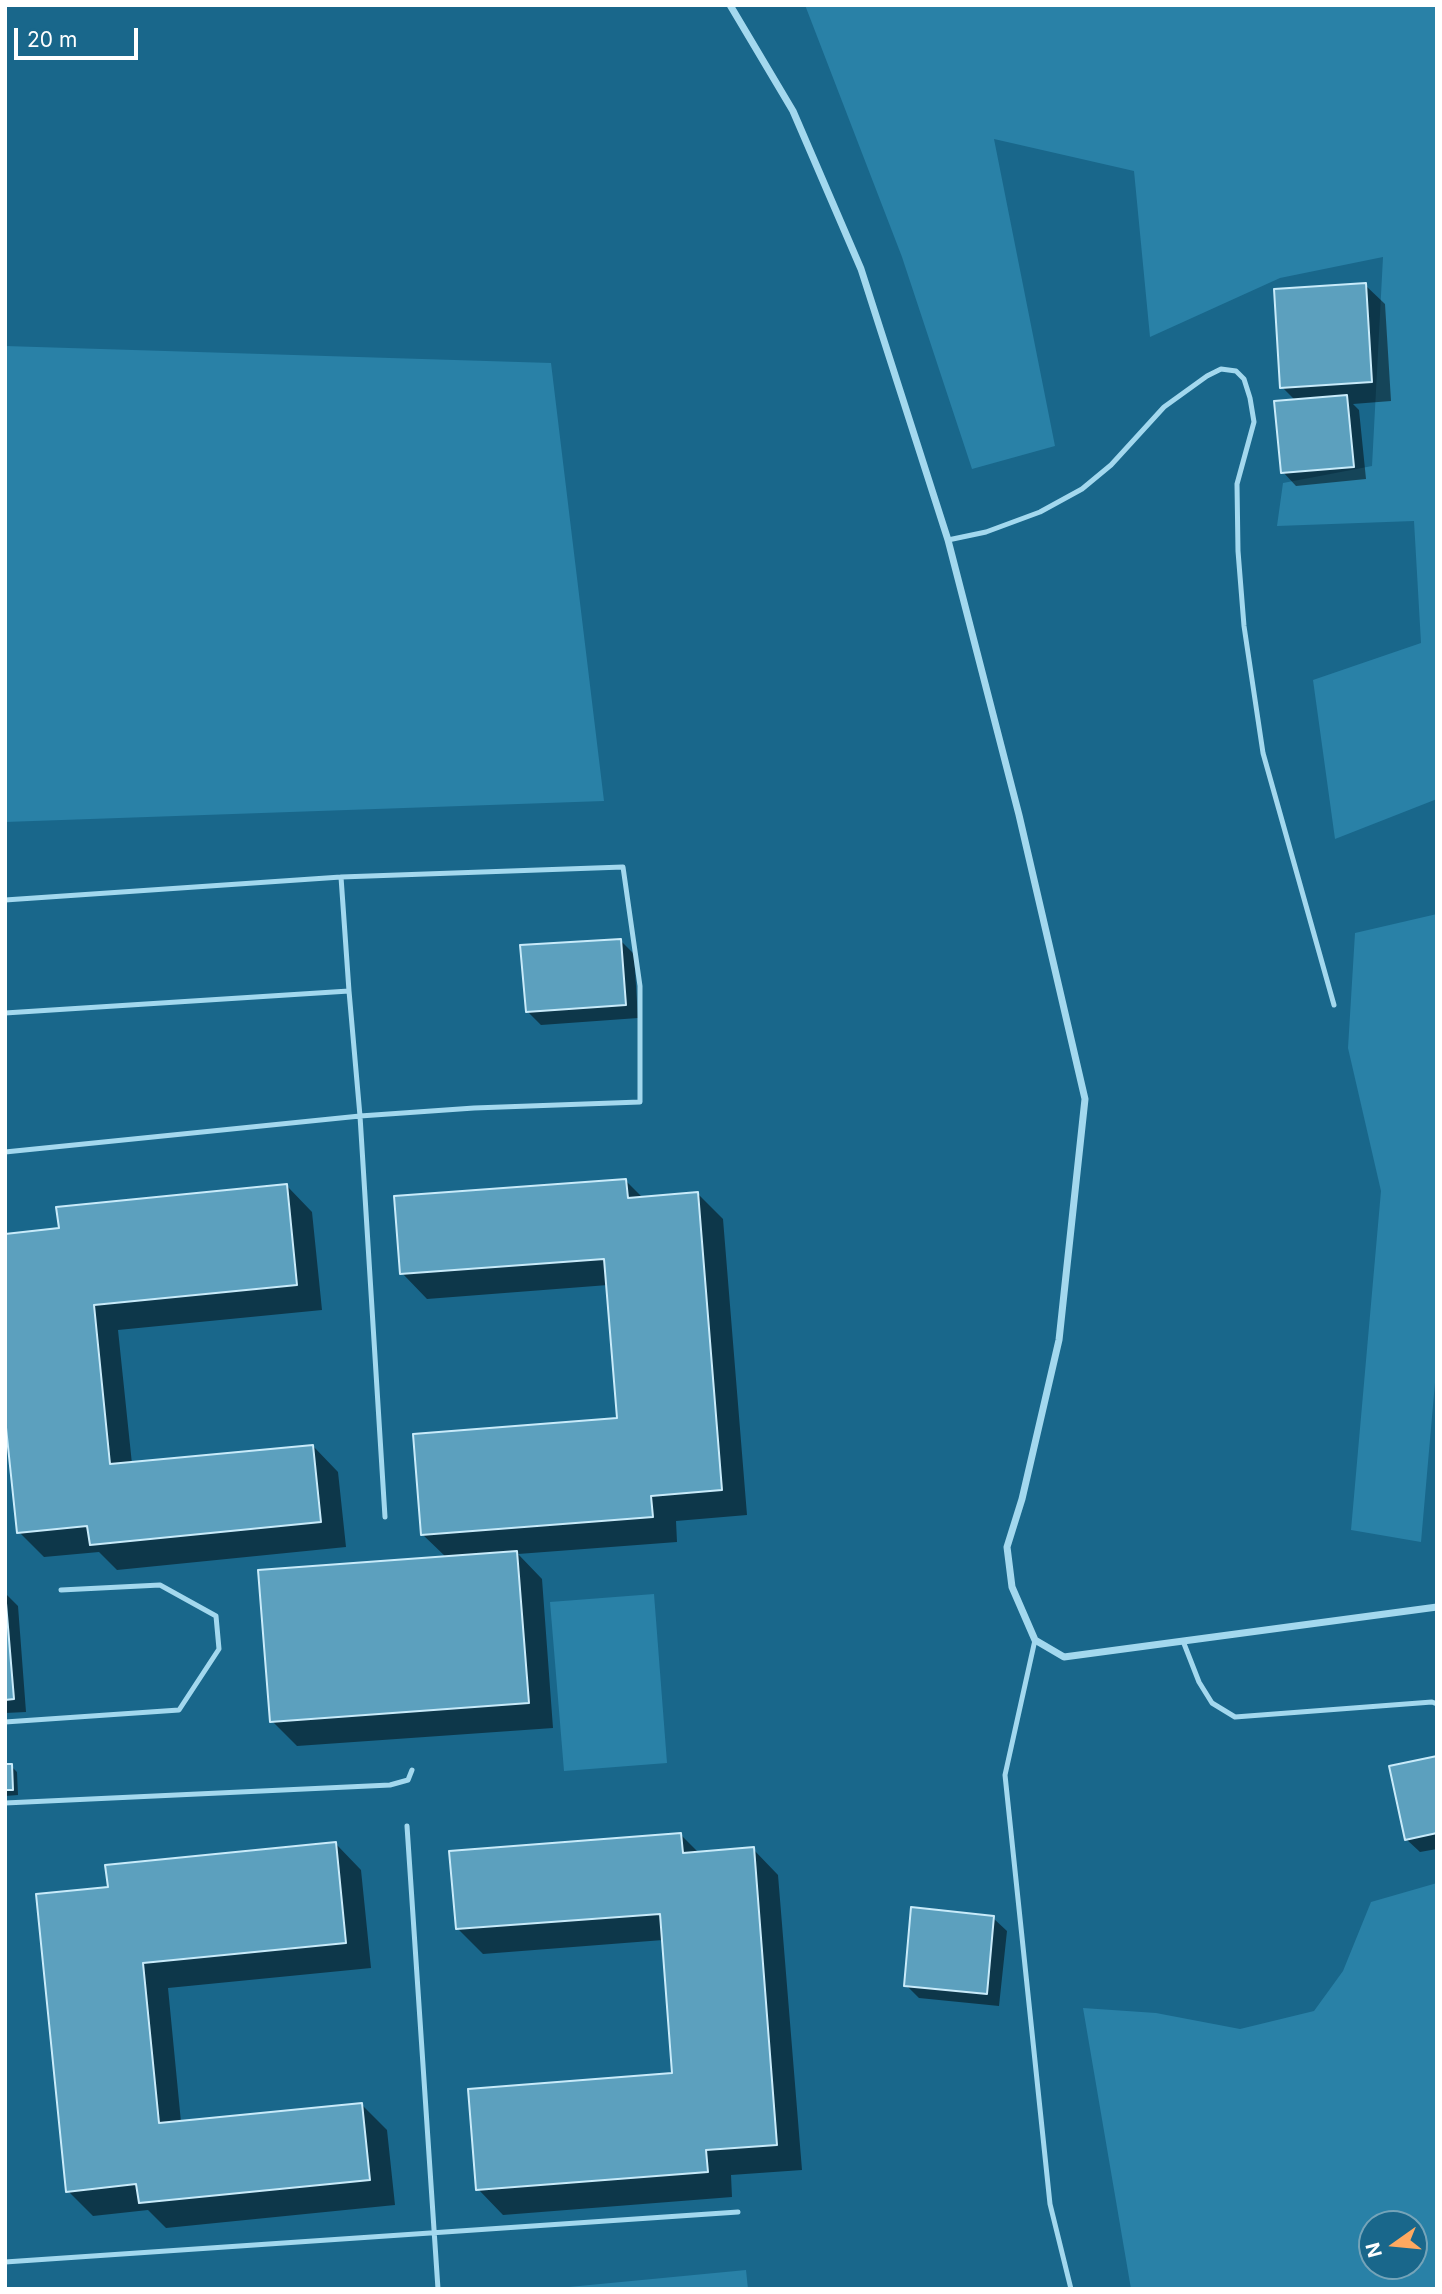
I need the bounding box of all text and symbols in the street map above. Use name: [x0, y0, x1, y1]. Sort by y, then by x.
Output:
scale bar: [18, 14, 142, 58]
text: 20 m: [27, 27, 77, 52]
north arrow: [1358, 2210, 1428, 2280]
text: N: [1361, 2240, 1387, 2260]

